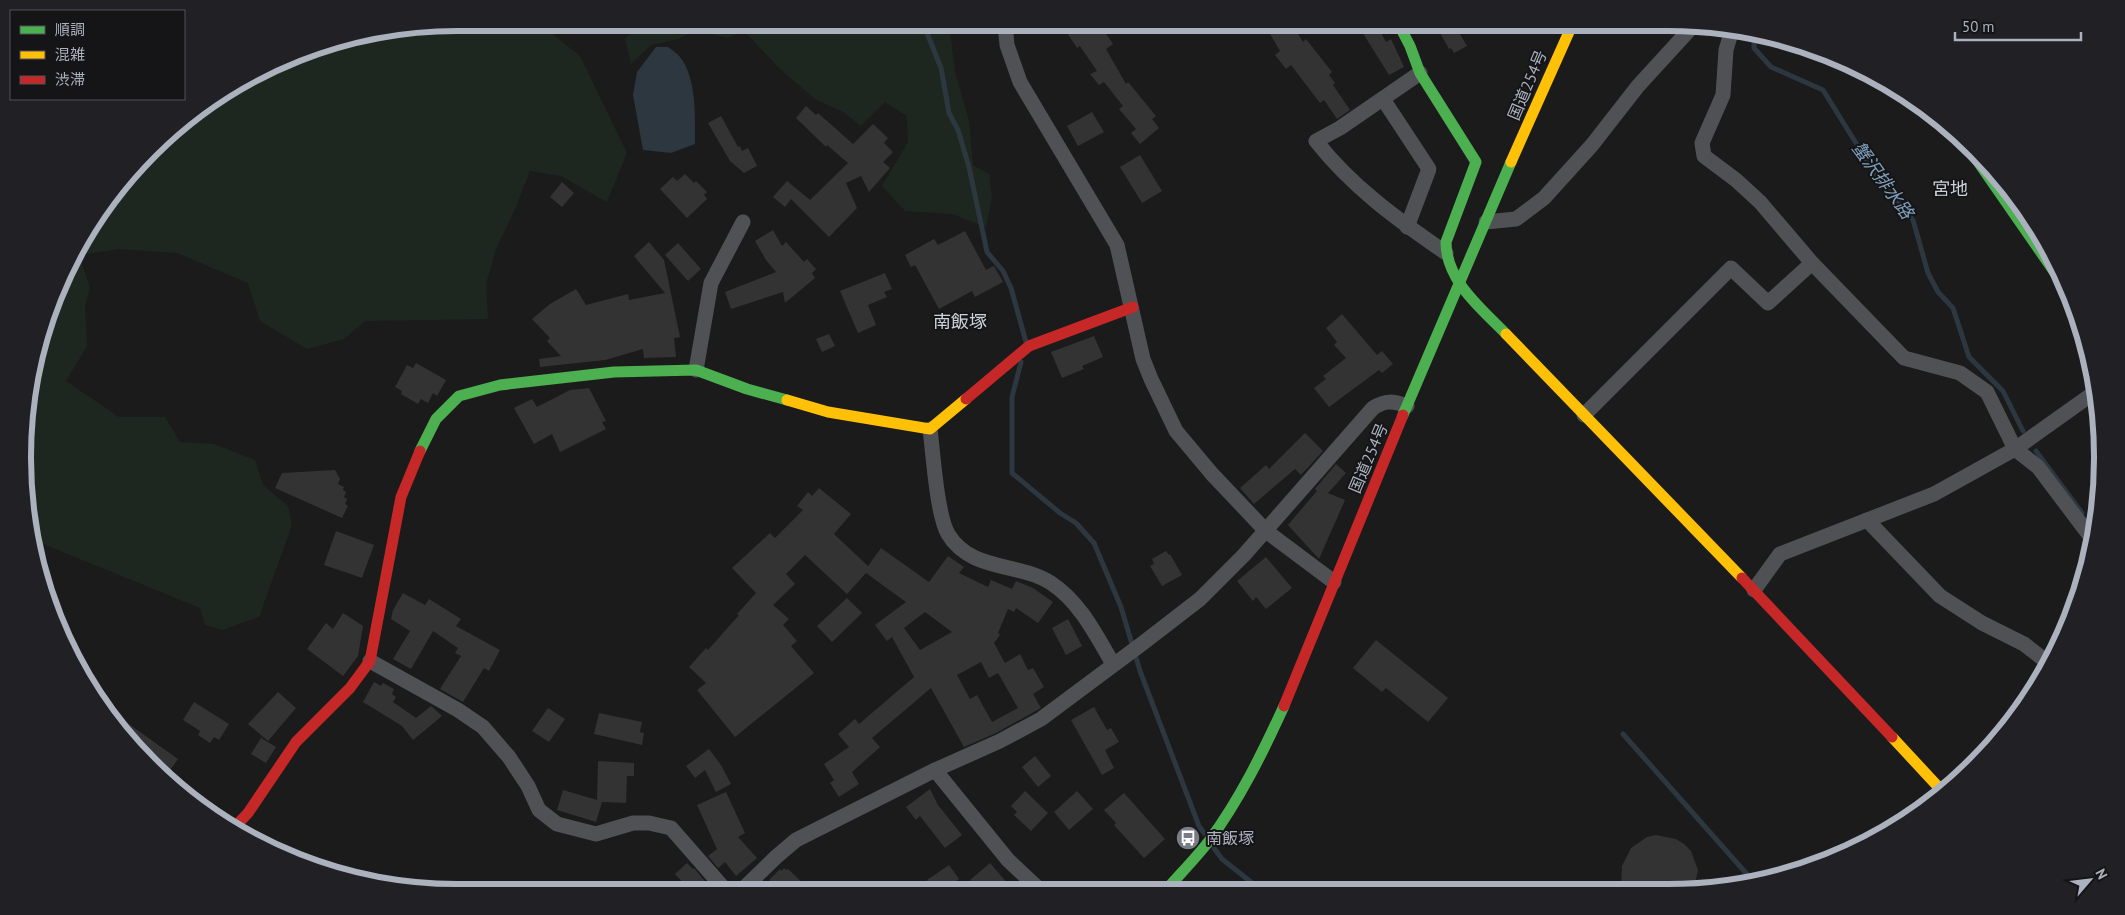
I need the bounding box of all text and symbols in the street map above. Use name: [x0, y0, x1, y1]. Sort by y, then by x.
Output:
legend: [10, 10, 185, 100]
scale bar: [1955, 10, 2081, 42]
text: 50 m: [1962, 17, 1995, 36]
text: 順調: [55, 20, 85, 39]
text: 混雑: [55, 45, 85, 64]
street label: 国道254号: [1503, 47, 1551, 123]
text: 渋滞: [55, 70, 85, 89]
water label: 蟹沢排水路: [1847, 137, 1920, 225]
district label: 宮地: [1932, 177, 1968, 200]
district label: 南飯塚: [933, 310, 987, 333]
street label: 国道254号: [1344, 420, 1392, 496]
bus stop icon: 南飯塚: [1175, 825, 1201, 851]
place label: 南飯塚: [1206, 828, 1254, 848]
north arrow: [2065, 855, 2115, 905]
text: N: [2091, 866, 2112, 882]

